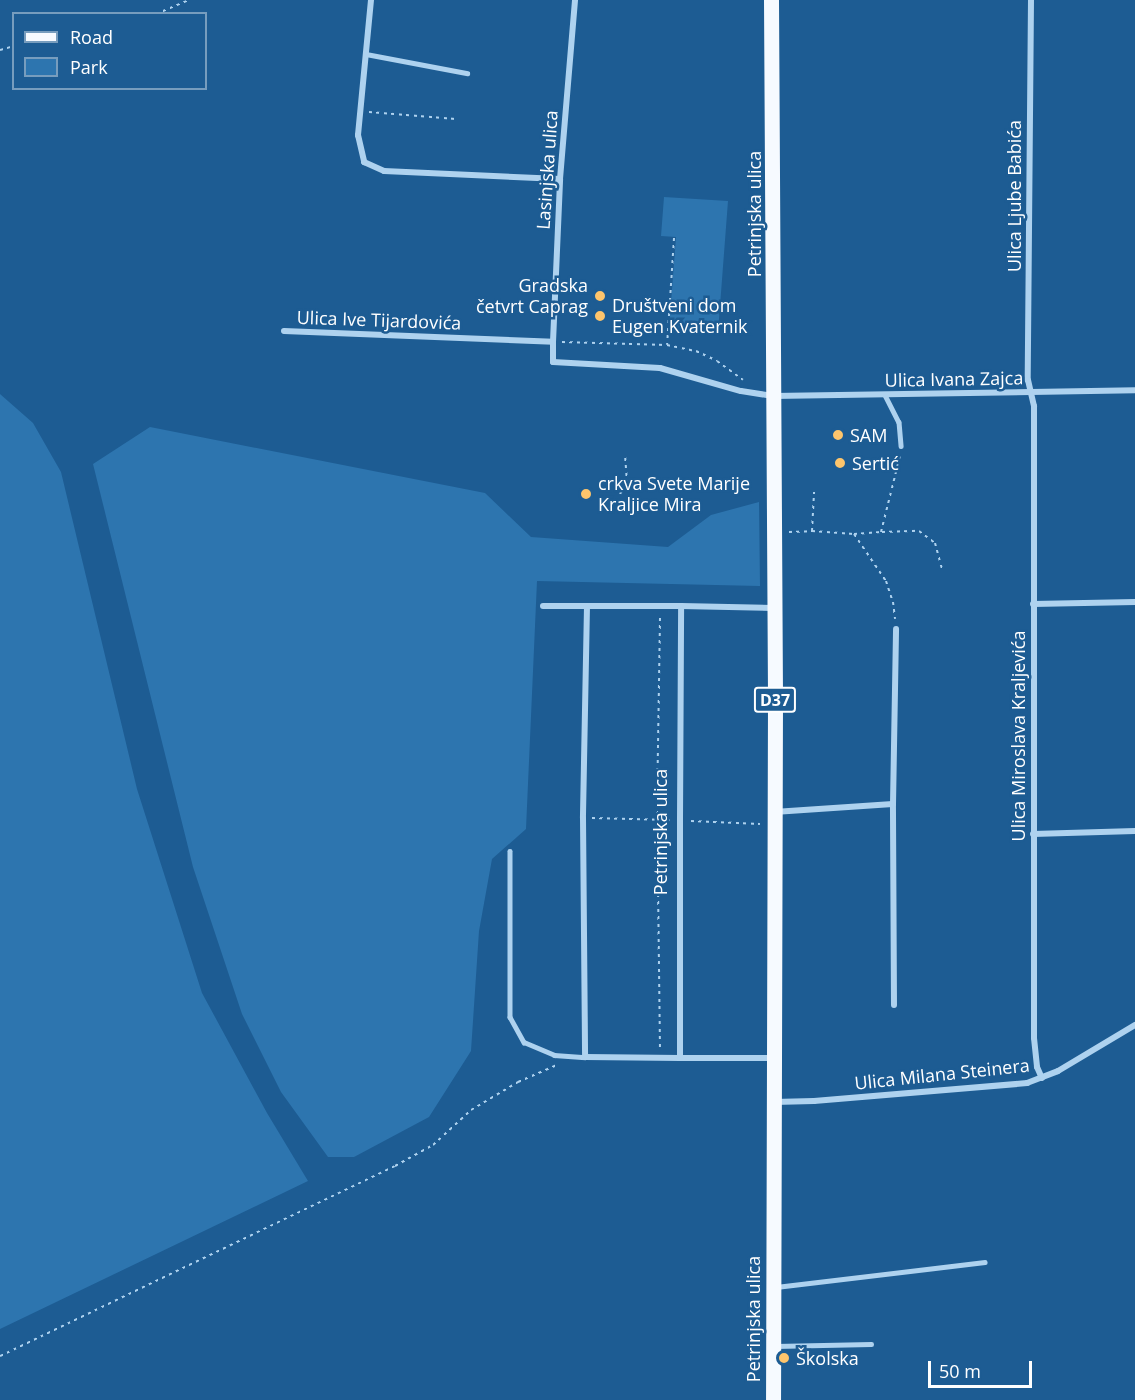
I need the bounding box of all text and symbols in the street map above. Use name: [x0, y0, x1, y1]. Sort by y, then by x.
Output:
legend: [12, 12, 207, 90]
text: Road: [70, 25, 113, 49]
text: Park: [70, 55, 108, 79]
street label: Lasinjska ulica: [532, 110, 562, 230]
street label: Ulica Ljube Babića: [1003, 120, 1025, 272]
street label: Petrinjska ulica: [743, 151, 765, 277]
place label: Gradska četvrt Caprag: [476, 275, 588, 318]
marker: Gradska četvrt Caprag: [593, 289, 607, 303]
place label: Društveni dom Eugen Kvaternik: [612, 295, 748, 338]
street label: Ulica Ive Tijardovića: [296, 306, 462, 334]
marker: Društveni dom Eugen Kvaternik: [593, 309, 607, 323]
street label: Ulica Ivana Zajca: [884, 367, 1024, 391]
place label: SAM: [850, 424, 887, 446]
marker: SAM: [831, 428, 845, 442]
place label: Sertić: [852, 452, 899, 474]
marker: Sertić: [833, 456, 847, 470]
place label: crkva Svete Marije Kraljice Mira: [598, 473, 750, 516]
marker: crkva Svete Marije Kraljice Mira: [579, 487, 593, 501]
street label: Ulica Miroslava Kraljevića: [1007, 631, 1029, 841]
road number: D37: [752, 687, 798, 713]
street label: Petrinjska ulica: [649, 769, 671, 895]
street label: Ulica Milana Steinera: [853, 1054, 1031, 1094]
street label: Petrinjska ulica: [742, 1256, 764, 1382]
place label: Školska: [796, 1347, 859, 1369]
scale bar: [931, 1349, 1034, 1387]
marker: Školska: [777, 1351, 791, 1365]
text: 50 m: [939, 1359, 981, 1383]

